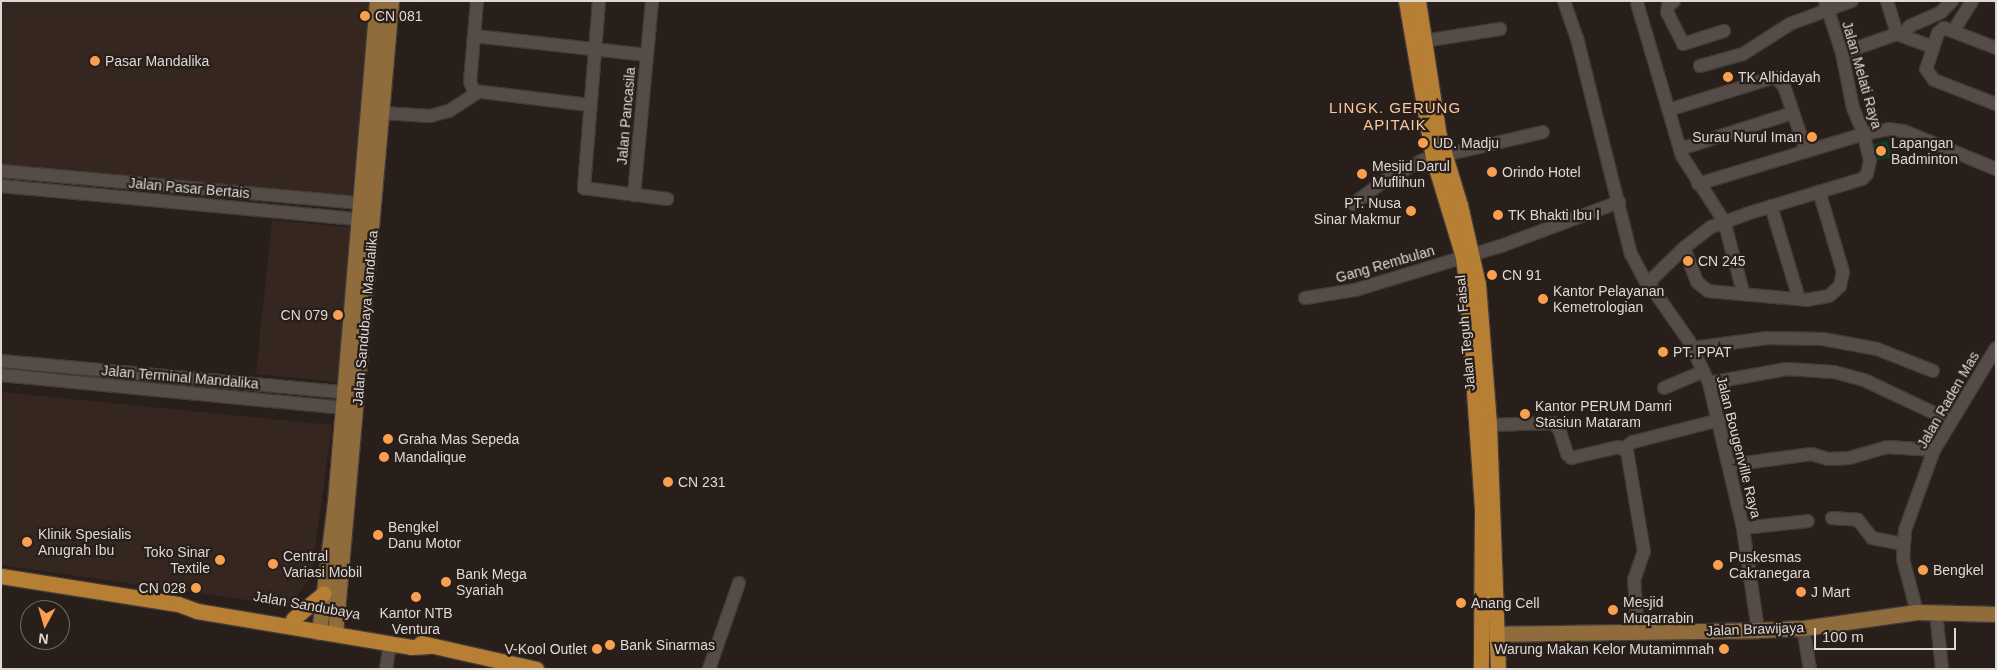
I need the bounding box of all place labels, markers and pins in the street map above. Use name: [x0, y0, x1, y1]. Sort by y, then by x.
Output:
place label: CN 081: [375, 8, 422, 24]
marker: CN 081: [359, 10, 371, 22]
place label: Pasar Mandalika: [105, 53, 209, 69]
marker: Pasar Mandalika: [89, 55, 101, 67]
place label: TK Alhidayah: [1738, 69, 1821, 85]
marker: TK Alhidayah: [1722, 71, 1734, 83]
place label: Surau Nurul Iman: [1692, 129, 1802, 145]
marker: Surau Nurul Iman: [1806, 131, 1818, 143]
place label: UD. Madju: [1433, 135, 1499, 151]
place label: Lapangan Badminton: [1891, 135, 1958, 168]
marker: UD. Madju: [1417, 137, 1429, 149]
marker: Lapangan Badminton: [1875, 145, 1887, 157]
place label: Mesjid Darul Muflihun: [1372, 158, 1450, 190]
place label: Orindo Hotel: [1502, 164, 1581, 180]
marker: Orindo Hotel: [1486, 166, 1498, 178]
marker: Mesjid Darul Muflihun: [1356, 168, 1368, 180]
place label: PT. Nusa Sinar Makmur: [1314, 195, 1401, 228]
marker: PT. Nusa Sinar Makmur: [1405, 205, 1417, 217]
place label: TK Bhakti Ibu I: [1508, 207, 1600, 223]
marker: TK Bhakti Ibu I: [1492, 209, 1504, 221]
place label: CN 245: [1698, 253, 1745, 269]
marker: CN 245: [1682, 255, 1694, 267]
place label: CN 91: [1502, 267, 1542, 283]
marker: CN 91: [1486, 269, 1498, 281]
place label: Kantor Pelayanan Kemetrologian: [1553, 283, 1664, 316]
marker: Kantor Pelayanan Kemetrologian: [1537, 293, 1549, 305]
place label: CN 079: [281, 307, 328, 323]
marker: CN 079: [332, 309, 344, 321]
place label: PT. PPAT: [1673, 344, 1732, 360]
marker: PT. PPAT: [1657, 346, 1669, 358]
place label: Kantor PERUM Damri Stasiun Mataram: [1535, 398, 1672, 431]
marker: Kantor PERUM Damri Stasiun Mataram: [1519, 408, 1531, 420]
place label: Graha Mas Sepeda: [398, 431, 519, 447]
marker: Graha Mas Sepeda: [382, 433, 394, 445]
place label: Mandalique: [394, 449, 466, 465]
marker: Mandalique: [378, 451, 390, 463]
place label: CN 231: [678, 474, 725, 490]
marker: CN 231: [662, 476, 674, 488]
place label: Bengkel Danu Motor: [388, 519, 461, 552]
place label: Klinik Spesialis Anugrah Ibu: [38, 526, 131, 558]
marker: Bengkel Danu Motor: [372, 529, 384, 541]
marker: Klinik Spesialis Anugrah Ibu: [20, 535, 34, 549]
place label: Toko Sinar Textile: [144, 544, 210, 576]
place label: Central Variasi Mobil: [283, 548, 362, 580]
place label: Puskesmas Cakranegara: [1729, 549, 1810, 582]
marker: Toko Sinar Textile: [214, 554, 226, 566]
marker: Central Variasi Mobil: [267, 558, 279, 570]
marker: Puskesmas Cakranegara: [1711, 558, 1725, 572]
place label: Bengkel: [1933, 562, 1984, 578]
marker: Bengkel: [1917, 564, 1929, 576]
place label: Bank Mega Syariah: [456, 566, 527, 598]
marker: Bank Mega Syariah: [440, 576, 452, 588]
place label: CN 028: [139, 580, 186, 596]
marker: CN 028: [190, 582, 202, 594]
place label: J Mart: [1811, 584, 1850, 600]
marker: J Mart: [1795, 586, 1807, 598]
marker: Kantor NTB Ventura: [410, 591, 422, 603]
place label: Mesjid Muqarrabin: [1623, 594, 1694, 626]
place label: Anang Cell: [1471, 595, 1539, 611]
marker: Anang Cell: [1455, 597, 1467, 609]
marker: Mesjid Muqarrabin: [1607, 604, 1619, 616]
place label: Kantor NTB Ventura: [379, 605, 453, 638]
place label: Bank Sinarmas: [620, 637, 715, 653]
marker: Bank Sinarmas: [604, 639, 616, 651]
place label: V-Kool Outlet: [505, 641, 587, 657]
place label: Warung Makan Kelor Mutamimmah: [1494, 641, 1714, 657]
marker: V-Kool Outlet: [591, 643, 603, 655]
marker: Warung Makan Kelor Mutamimmah: [1718, 643, 1730, 655]

